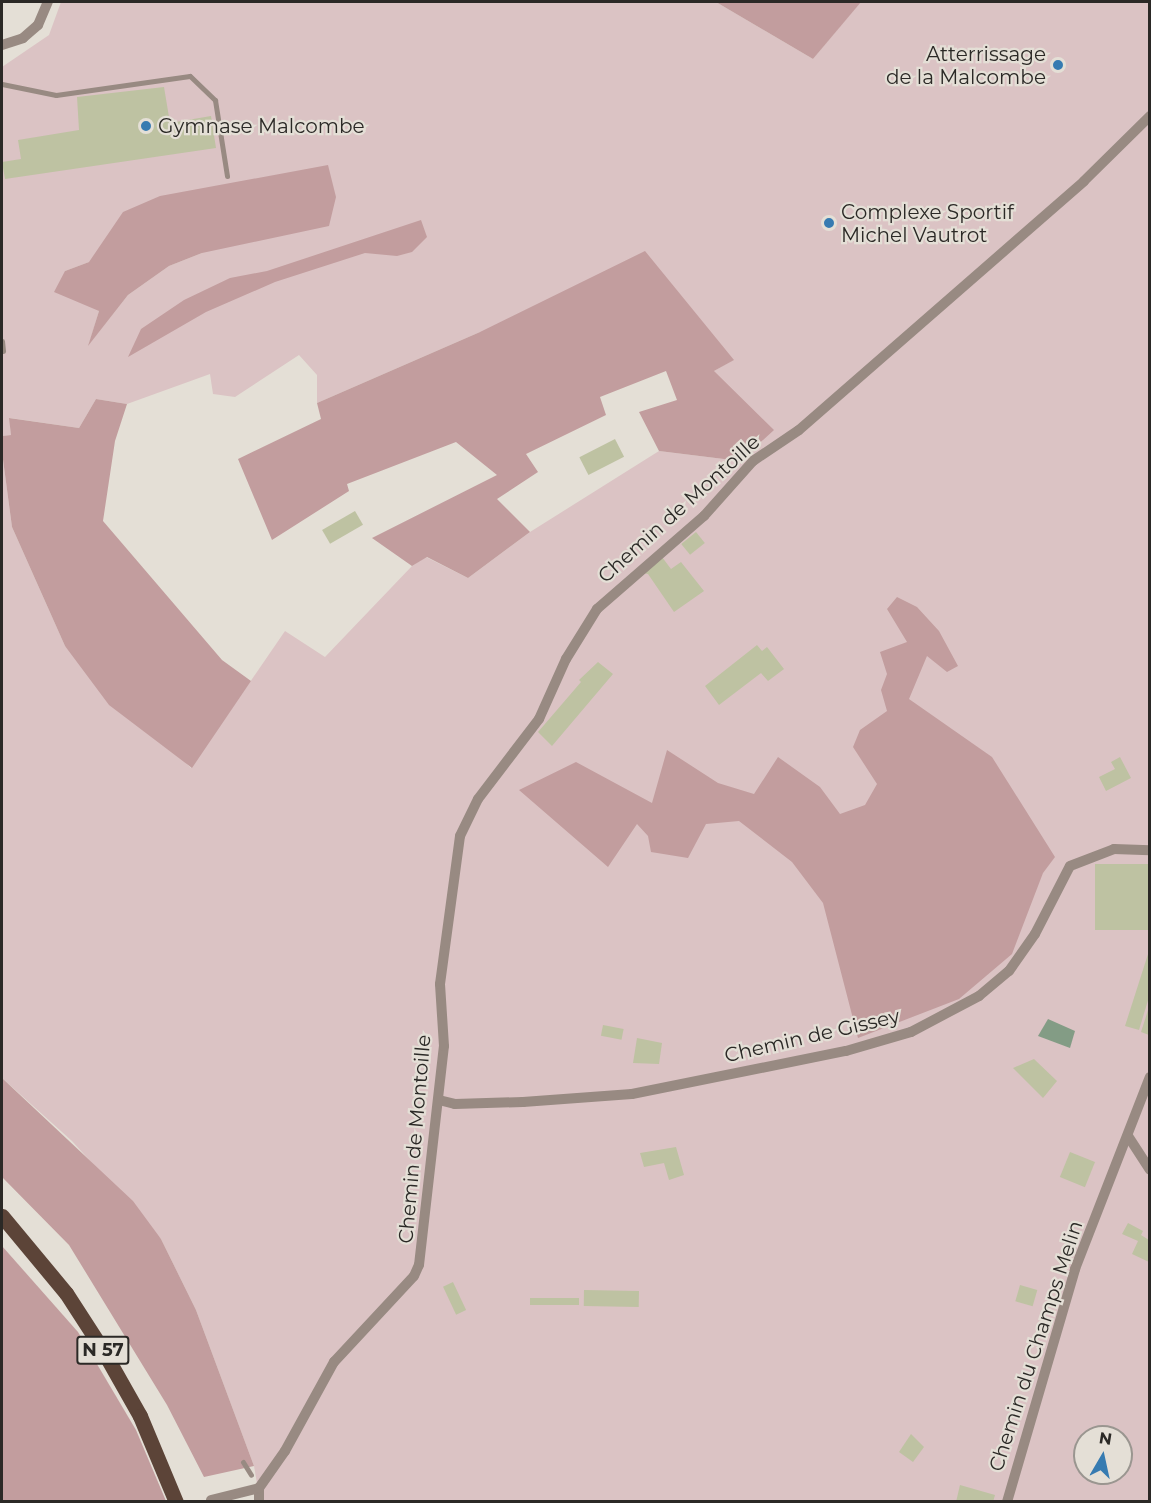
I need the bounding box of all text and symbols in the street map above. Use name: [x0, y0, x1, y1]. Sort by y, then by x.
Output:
place label: Atterrissage de la Malcombe: [886, 42, 1046, 89]
marker: Atterrissage de la Malcombe: [1051, 58, 1065, 72]
place label: Gymnase Malcombe: [158, 114, 365, 138]
marker: Gymnase Malcombe: [139, 119, 153, 133]
place label: Complexe Sportif Michel Vautrot: [841, 200, 1014, 247]
marker: Complexe Sportif Michel Vautrot: [822, 216, 836, 230]
street label: Chemin de Montoille: [593, 430, 765, 588]
street label: Chemin de Gissey: [722, 1004, 902, 1068]
street label: Chemin de Montoille: [394, 1034, 436, 1244]
street label: Chemin du Champs Melin: [984, 1218, 1088, 1474]
road number: N 57: [76, 1335, 130, 1365]
north arrow: [1073, 1425, 1133, 1485]
text: N: [1098, 1428, 1113, 1449]

